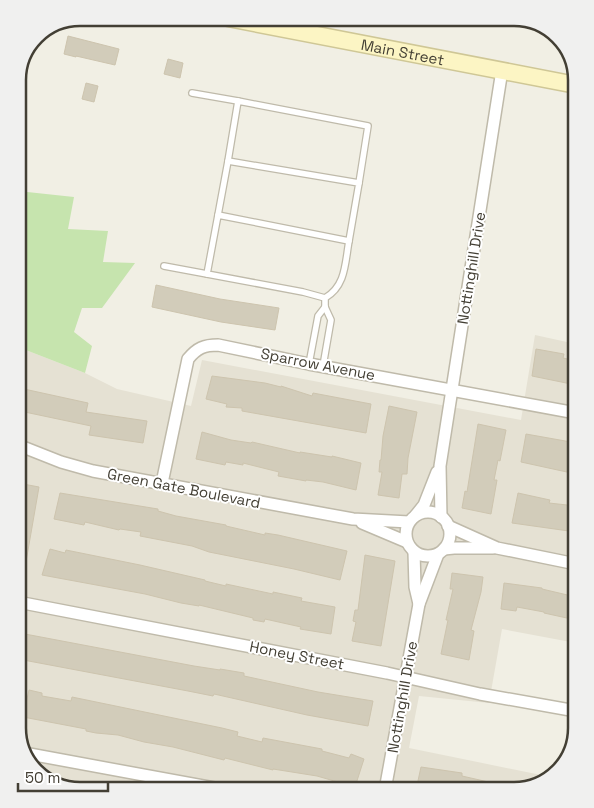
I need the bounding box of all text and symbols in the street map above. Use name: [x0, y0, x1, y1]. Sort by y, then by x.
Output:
street label: Main Street: [360, 34, 446, 69]
street label: Nottinghill Drive: [453, 210, 489, 326]
street label: Sparrow Avenue: [259, 344, 377, 384]
street label: Green Gate Boulevard: [106, 464, 262, 512]
street label: Honey Street: [248, 637, 346, 674]
street label: Nottinghill Drive: [383, 639, 421, 755]
scale bar: [18, 760, 108, 792]
text: 50 m: [25, 768, 60, 787]

